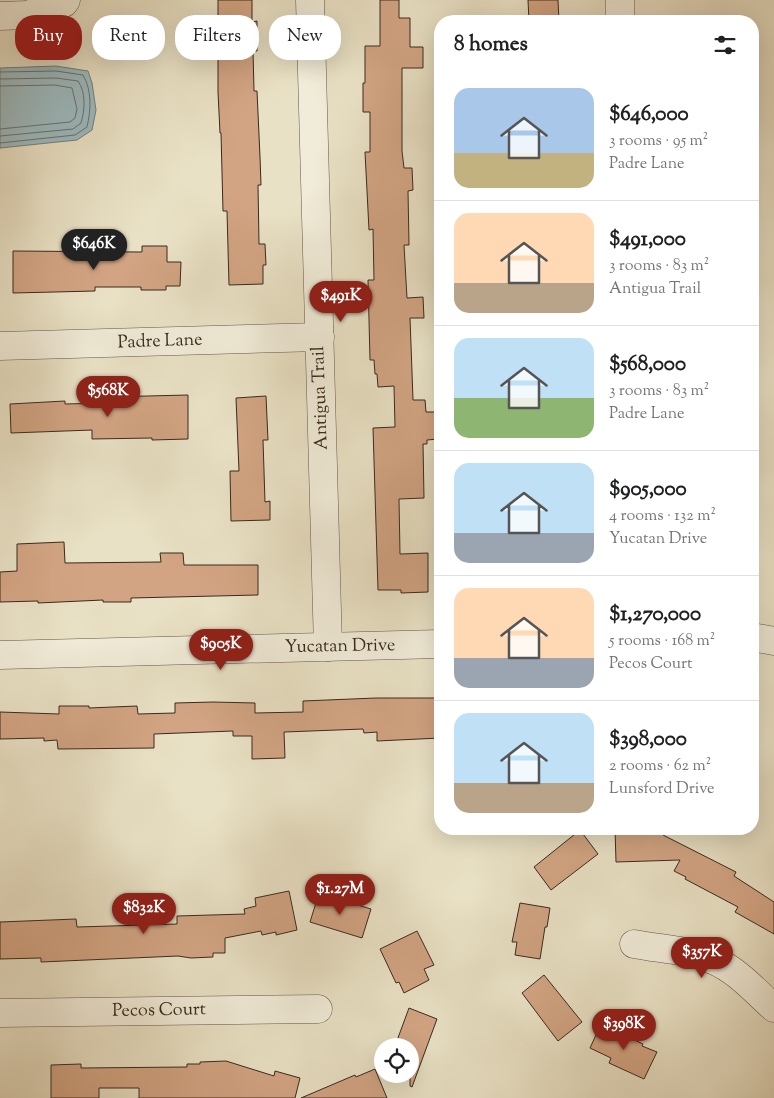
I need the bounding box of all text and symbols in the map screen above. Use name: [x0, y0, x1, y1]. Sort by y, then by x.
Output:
chip: Buy: [15, 15, 82, 60]
chip: Rent: [92, 15, 165, 60]
chip: Filters: [175, 15, 259, 60]
chip: New: [269, 15, 341, 60]
text: 8 homes: [454, 30, 528, 60]
icon: filters: [711, 31, 739, 59]
text: $646,000: [609, 100, 689, 130]
icon: home: [494, 108, 554, 168]
text: 3 rooms · 95 m²: [609, 130, 708, 153]
text: Padre Lane: [609, 153, 684, 176]
text: $491,000: [609, 225, 686, 255]
pin: $646K: [59, 228, 129, 271]
text: $646K: [72, 233, 116, 256]
icon: home: [494, 233, 554, 293]
text: 3 rooms · 83 m²: [609, 255, 709, 278]
text: Antigua Trail: [609, 278, 701, 301]
pin: $491K: [306, 280, 376, 323]
text: $491K: [320, 285, 362, 308]
street label: Padre Lane: [117, 328, 203, 356]
street label: Antigua Trail: [306, 346, 336, 450]
text: $568,000: [609, 350, 686, 380]
icon: home: [494, 358, 554, 418]
pin: $568K: [73, 376, 143, 418]
text: $568K: [87, 380, 129, 403]
text: 3 rooms · 83 m²: [609, 380, 709, 403]
text: Padre Lane: [609, 403, 684, 426]
text: $905,000: [609, 475, 687, 505]
icon: home: [494, 483, 554, 543]
text: 4 rooms · 132 m²: [609, 505, 716, 528]
text: Yucatan Drive: [609, 528, 707, 551]
text: $1,270,000: [609, 600, 701, 630]
icon: home: [494, 608, 554, 668]
pin: $905K: [186, 628, 256, 671]
text: 5 rooms · 168 m²: [609, 630, 715, 653]
text: $905K: [200, 633, 242, 656]
street label: Yucatan Drive: [285, 633, 395, 661]
text: Pecos Court: [609, 653, 692, 676]
text: $398,000: [609, 725, 687, 755]
icon: home: [494, 733, 554, 793]
text: 2 rooms · 62 m²: [609, 755, 711, 778]
text: Lunsford Drive: [609, 778, 715, 801]
pin: $1.27M: [299, 874, 381, 916]
text: $1.27M: [316, 878, 364, 901]
pin: $832K: [109, 892, 179, 935]
text: $832K: [123, 897, 165, 920]
pin: $357K: [667, 936, 737, 979]
text: $357K: [682, 941, 722, 964]
street label: Pecos Court: [112, 997, 206, 1025]
pin: $398K: [589, 1008, 659, 1051]
text: $398K: [603, 1013, 645, 1036]
map controls: [374, 1038, 419, 1083]
button: locate: [374, 1038, 419, 1083]

